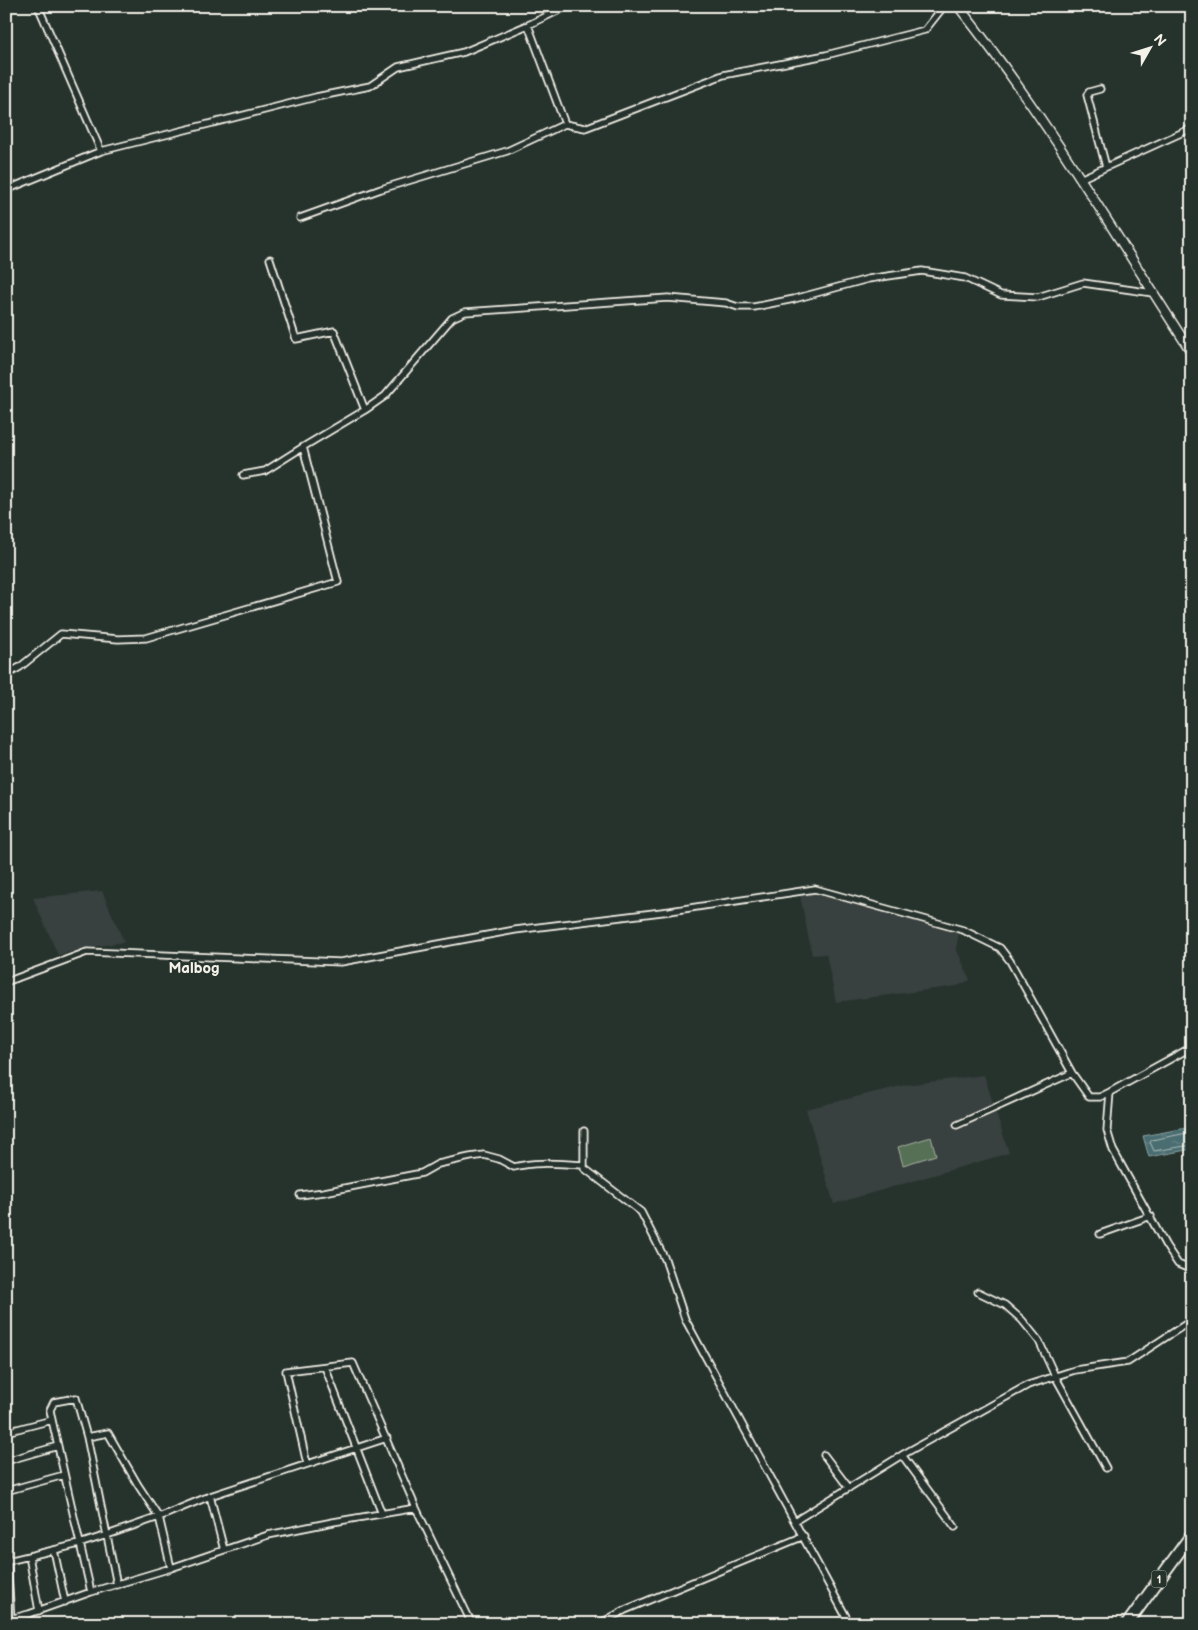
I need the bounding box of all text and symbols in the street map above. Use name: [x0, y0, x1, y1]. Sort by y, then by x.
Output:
north arrow: [1126, 22, 1176, 72]
text: N: [1150, 31, 1170, 50]
district label: Malbog: [168, 959, 220, 978]
road number: 1: [1152, 1570, 1166, 1588]

